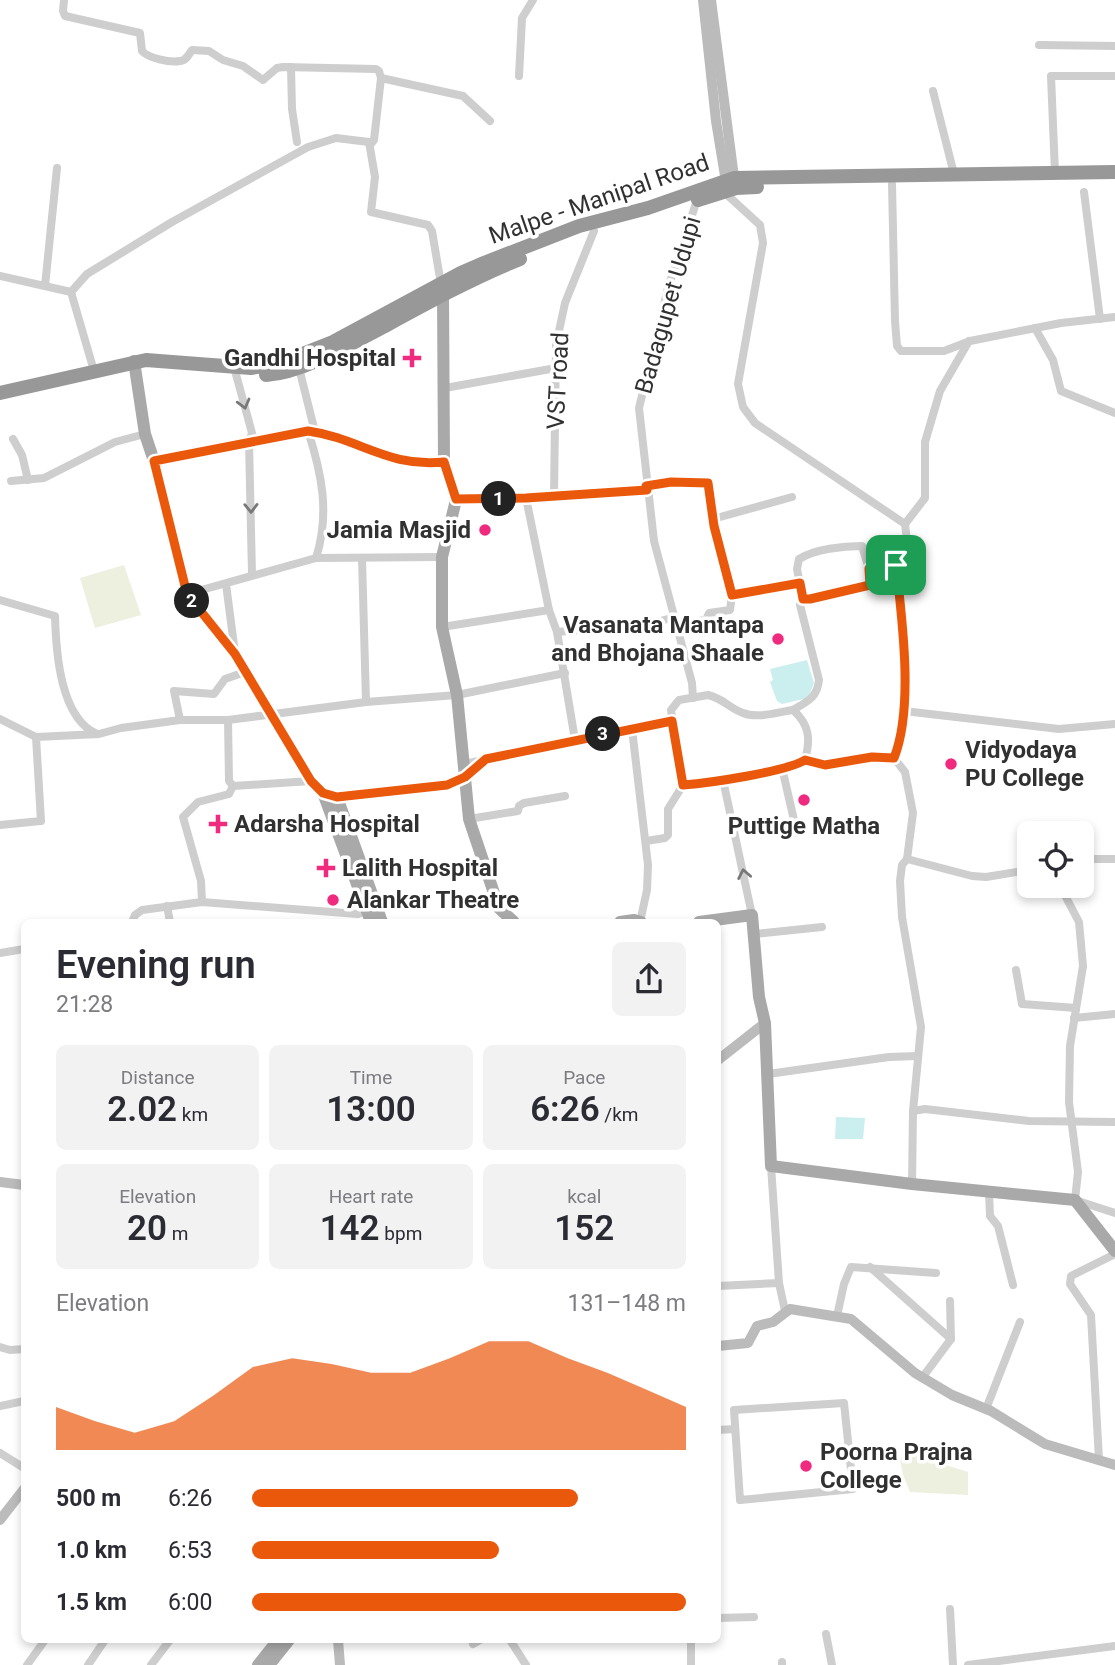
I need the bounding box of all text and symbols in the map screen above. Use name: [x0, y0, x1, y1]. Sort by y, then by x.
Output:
street label: Malpe - Manipal Road: [485, 148, 713, 250]
street label: Badagupet Udupi: [629, 213, 707, 397]
street label: VST road: [541, 332, 575, 430]
place label: Gandhi Hospital: [224, 344, 396, 372]
marker: Gandhi Hospital: [402, 348, 422, 368]
one-way arrow: [236, 398, 250, 410]
pin: 1: [482, 482, 516, 516]
text: 1: [493, 487, 504, 510]
one-way arrow: [243, 503, 259, 514]
place label: Jamia Masjid: [327, 516, 471, 544]
marker: Jamia Masjid: [477, 522, 493, 538]
pin: [866, 535, 926, 595]
icon: arrive: [877, 546, 915, 584]
pin: 2: [174, 584, 210, 618]
text: 2: [186, 589, 197, 612]
place label: Vasanata Mantapa and Bhojana Shaale: [551, 611, 764, 667]
marker: Vasanata Mantapa and Bhojana Shaale: [770, 631, 786, 647]
pin: 3: [586, 716, 620, 752]
text: 3: [597, 722, 608, 745]
place label: Vidyodaya PU College: [965, 736, 1084, 792]
marker: Vidyodaya PU College: [943, 756, 959, 772]
marker: Puttige Matha: [796, 792, 812, 808]
place label: Adarsha Hospital: [234, 810, 420, 838]
place label: Puttige Matha: [728, 812, 880, 840]
marker: Adarsha Hospital: [208, 814, 228, 834]
map controls: [1017, 821, 1094, 898]
button: locate: [1017, 821, 1094, 898]
place label: Lalith Hospital: [342, 854, 498, 882]
marker: Lalith Hospital: [316, 858, 336, 878]
one-way arrow: [737, 868, 752, 880]
place label: Alankar Theatre: [347, 886, 519, 914]
marker: Alankar Theatre: [325, 892, 341, 908]
button: share: [612, 942, 686, 1016]
text: Evening run: [56, 943, 256, 987]
text: 21:28: [56, 991, 113, 1018]
text: Distance: [121, 1066, 195, 1089]
text: Time: [350, 1066, 392, 1089]
text: Pace: [563, 1066, 605, 1089]
text: 2.02: [107, 1089, 177, 1130]
text: 13:00: [326, 1089, 416, 1130]
text: 6:26: [530, 1089, 600, 1130]
text: km: [177, 1103, 208, 1126]
text: /km: [600, 1103, 639, 1126]
text: Elevation: [119, 1185, 196, 1208]
text: Heart rate: [329, 1185, 413, 1208]
text: kcal: [567, 1185, 602, 1208]
text: 20: [127, 1208, 167, 1249]
text: 142: [320, 1208, 380, 1249]
text: 152: [554, 1208, 614, 1249]
text: m: [167, 1222, 188, 1245]
text: bpm: [380, 1222, 422, 1245]
text: Elevation: [56, 1290, 149, 1317]
text: 131–148 m: [567, 1290, 686, 1317]
place label: Poorna Prajna College: [820, 1438, 973, 1494]
marker: Poorna Prajna College: [798, 1458, 814, 1474]
text: 500 m: [56, 1485, 121, 1512]
text: 6:26: [168, 1485, 212, 1512]
text: 1.0 km: [56, 1537, 127, 1564]
text: 6:53: [168, 1537, 212, 1564]
text: 1.5 km: [56, 1589, 127, 1616]
text: 6:00: [168, 1589, 212, 1616]

